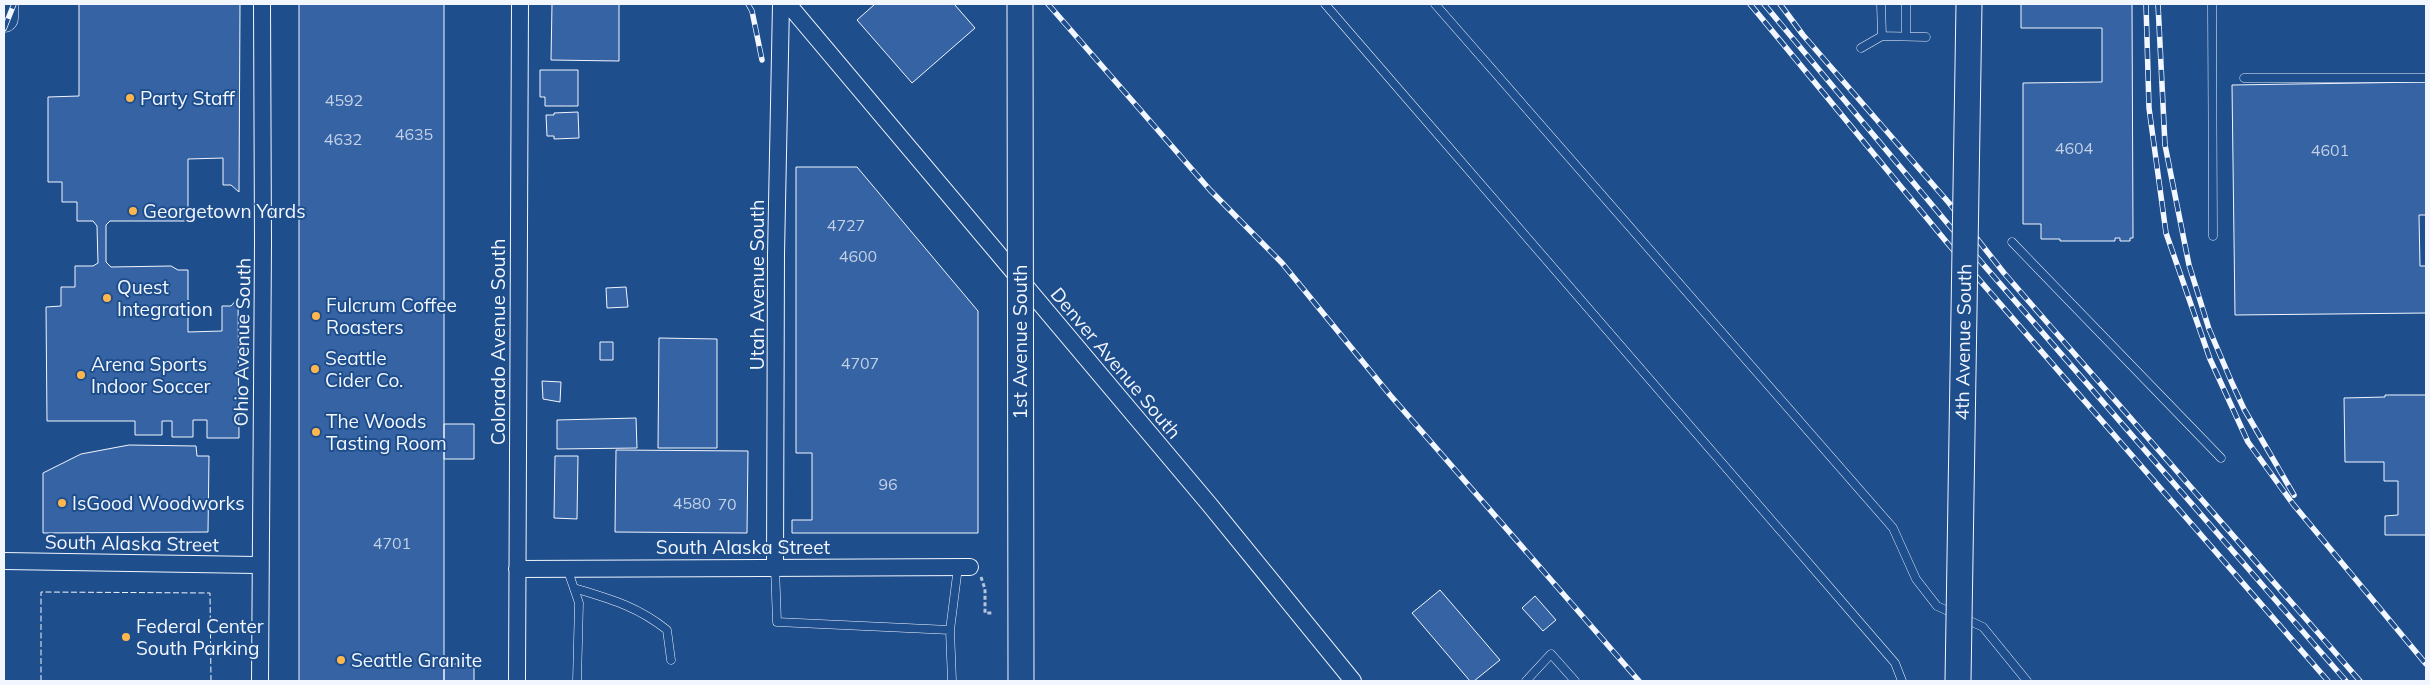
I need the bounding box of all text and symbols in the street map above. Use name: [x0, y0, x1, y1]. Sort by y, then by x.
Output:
place label: Party Staff: [140, 86, 235, 110]
house number: 4592: [325, 90, 363, 110]
marker: Party Staff: [124, 92, 136, 104]
house number: 4635: [395, 124, 433, 144]
house number: 4632: [324, 129, 362, 149]
house number: 4604: [2055, 138, 2094, 158]
house number: 4601: [2311, 140, 2349, 160]
place label: Georgetown Yards: [143, 199, 306, 223]
street label: Utah Avenue South: [745, 200, 769, 370]
marker: Georgetown Yards: [127, 205, 139, 217]
house number: 4727: [827, 215, 865, 235]
street label: Colorado Avenue South: [486, 239, 510, 445]
house number: 4600: [839, 246, 877, 266]
street label: Ohio Avenue South: [229, 257, 255, 427]
street label: 4th Avenue South: [1950, 263, 1976, 421]
street label: 1st Avenue South: [1008, 265, 1032, 419]
place label: Quest Integration: [117, 275, 213, 321]
street label: Denver Avenue South: [1046, 282, 1186, 444]
marker: Quest Integration: [101, 292, 113, 304]
place label: Fulcrum Coffee Roasters: [326, 293, 457, 339]
marker: Fulcrum Coffee Roasters: [310, 310, 322, 322]
place label: Seattle Cider Co.: [325, 346, 403, 392]
place label: Arena Sports Indoor Soccer: [91, 352, 210, 398]
house number: 4707: [841, 353, 879, 373]
marker: Seattle Cider Co.: [309, 363, 321, 375]
marker: Arena Sports Indoor Soccer: [75, 369, 87, 381]
place label: The Woods Tasting Room: [326, 409, 447, 455]
marker: The Woods Tasting Room: [310, 426, 322, 438]
house number: 96: [878, 474, 898, 494]
place label: IsGood Woodworks: [72, 491, 245, 515]
house number: 4580: [673, 493, 711, 513]
house number: 70: [717, 494, 737, 514]
marker: IsGood Woodworks: [56, 497, 68, 509]
street label: South Alaska Street: [45, 529, 220, 557]
house number: 4701: [373, 533, 411, 553]
street label: South Alaska Street: [656, 535, 830, 559]
place label: Federal Center South Parking: [136, 614, 264, 660]
marker: Federal Center South Parking: [120, 631, 132, 643]
place label: Seattle Granite: [351, 648, 482, 672]
marker: Seattle Granite: [335, 654, 347, 666]

